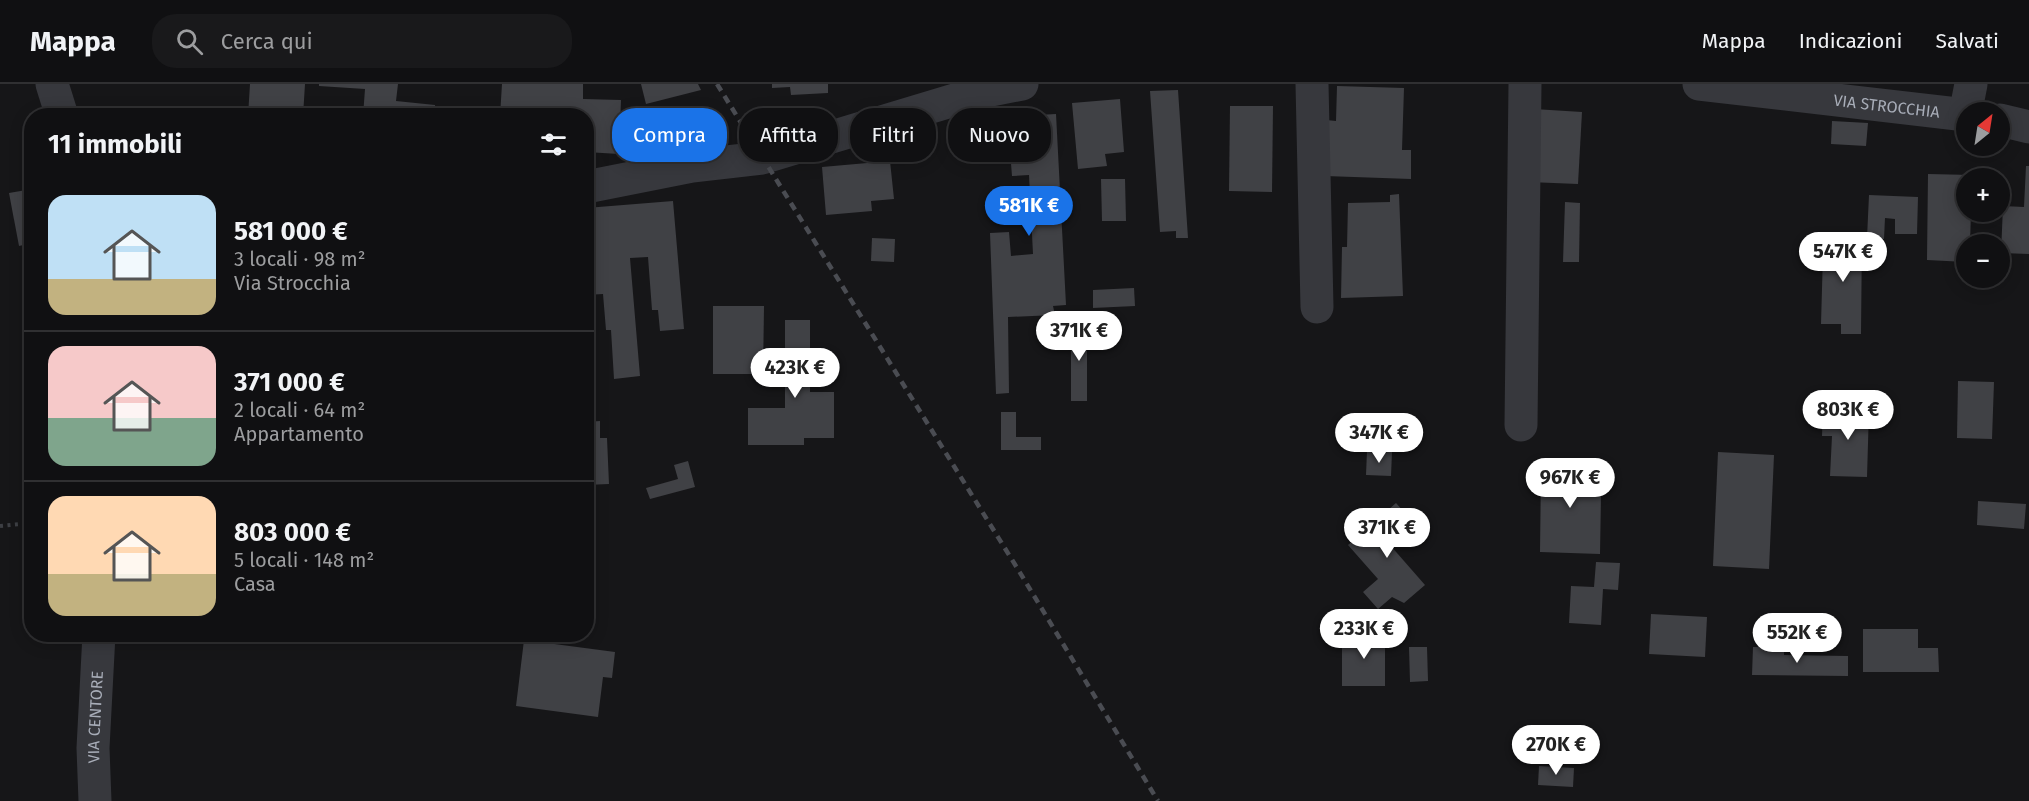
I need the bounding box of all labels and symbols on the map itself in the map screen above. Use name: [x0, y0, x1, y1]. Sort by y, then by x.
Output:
street label: VIA STROCCHIA: [1833, 90, 1942, 121]
north arrow: [1956, 102, 2010, 156]
pin: 581K €: [980, 186, 1078, 237]
pin: 547K €: [1794, 232, 1892, 283]
pin: 371K €: [1030, 311, 1128, 362]
pin: 423K €: [746, 348, 844, 399]
pin: 803K €: [1799, 390, 1897, 441]
pin: 347K €: [1330, 413, 1428, 464]
pin: 967K €: [1521, 458, 1619, 509]
pin: 371K €: [1338, 508, 1436, 559]
pin: 233K €: [1315, 609, 1413, 660]
pin: 552K €: [1748, 613, 1846, 664]
street label: VIA CENTORE: [83, 670, 107, 764]
pin: 270K €: [1507, 725, 1605, 776]

